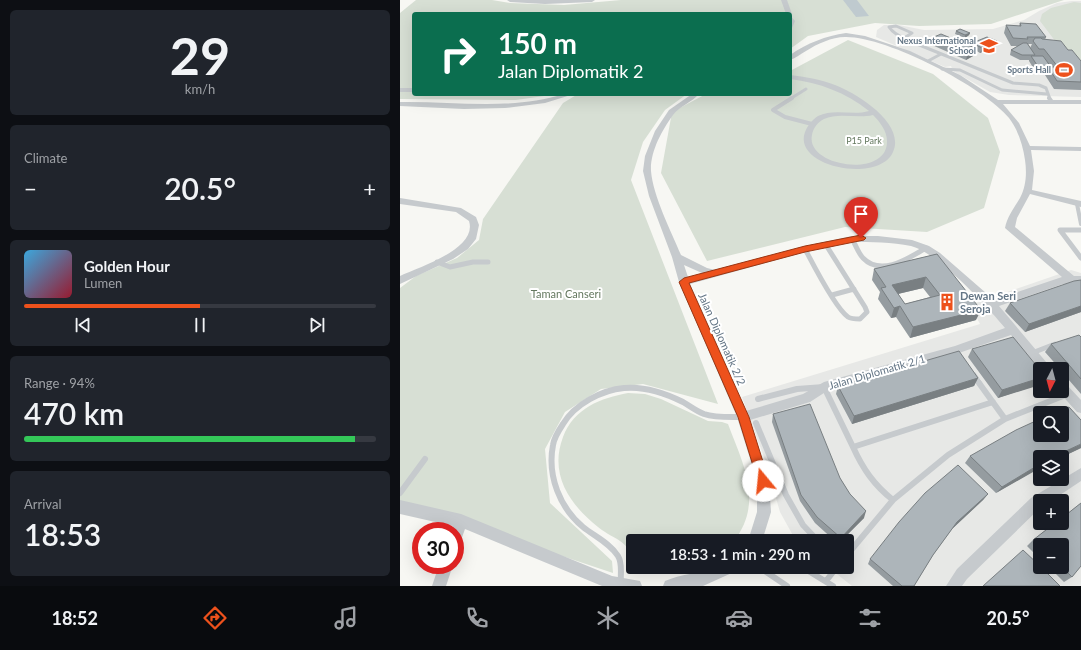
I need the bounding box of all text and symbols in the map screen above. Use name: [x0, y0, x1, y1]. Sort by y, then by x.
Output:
text: 29: [170, 24, 230, 86]
text: 150 m: [498, 26, 577, 60]
icon: right: [432, 28, 484, 80]
place label: Nexus International School: [897, 35, 976, 56]
school or university icon: Nexus International School: [979, 36, 999, 56]
text: Jalan Diplomatik 2: [498, 60, 643, 82]
sports icon: Sports Hall: [1054, 60, 1074, 80]
place label: Sports Hall: [1007, 64, 1051, 75]
text: km/h: [185, 81, 215, 97]
park label: P15 Park: [846, 135, 882, 146]
text: Climate: [24, 150, 67, 166]
text: 20.5°: [164, 170, 236, 206]
text: −: [24, 175, 37, 202]
text: +: [363, 175, 376, 202]
pin: [844, 197, 878, 238]
icon: arrive: [850, 203, 872, 225]
text: Golden Hour: [84, 257, 170, 275]
text: Lumen: [84, 275, 122, 291]
park label: Taman Canseri: [531, 287, 602, 300]
place label: Dewan Seri Seroja: [960, 289, 1016, 315]
street label: Jalan Diplomatik 2/2: [696, 290, 749, 387]
building icon: Dewan Seri Seroja: [937, 292, 957, 312]
icon: previous: [72, 314, 94, 336]
icon: pause: [189, 314, 211, 336]
icon: next: [306, 314, 328, 336]
street label: Jalan Diplomatik 2/1: [827, 351, 927, 392]
north arrow: [1033, 362, 1069, 398]
map controls: [1033, 362, 1069, 574]
text: Range · 94%: [24, 375, 95, 391]
text: 470 km: [24, 395, 124, 431]
button: search: [1033, 406, 1069, 442]
button: layers: [1033, 450, 1069, 486]
position arrow: [742, 460, 784, 502]
button: +: [1033, 494, 1069, 530]
text: Arrival: [24, 496, 61, 512]
text: 18:53: [24, 516, 101, 552]
speed limit sign: 30: [412, 522, 464, 574]
button: −: [1033, 538, 1069, 574]
text: 18:53 · 1 min · 290 m: [670, 545, 810, 563]
icon: directions: [201, 604, 229, 632]
icon: music: [332, 604, 360, 632]
icon: phone: [463, 604, 491, 632]
icon: climate: [594, 604, 622, 632]
icon: car: [725, 604, 753, 632]
icon: filters: [856, 604, 884, 632]
text: 18:52: [51, 607, 98, 629]
text: 20.5°: [986, 607, 1030, 629]

